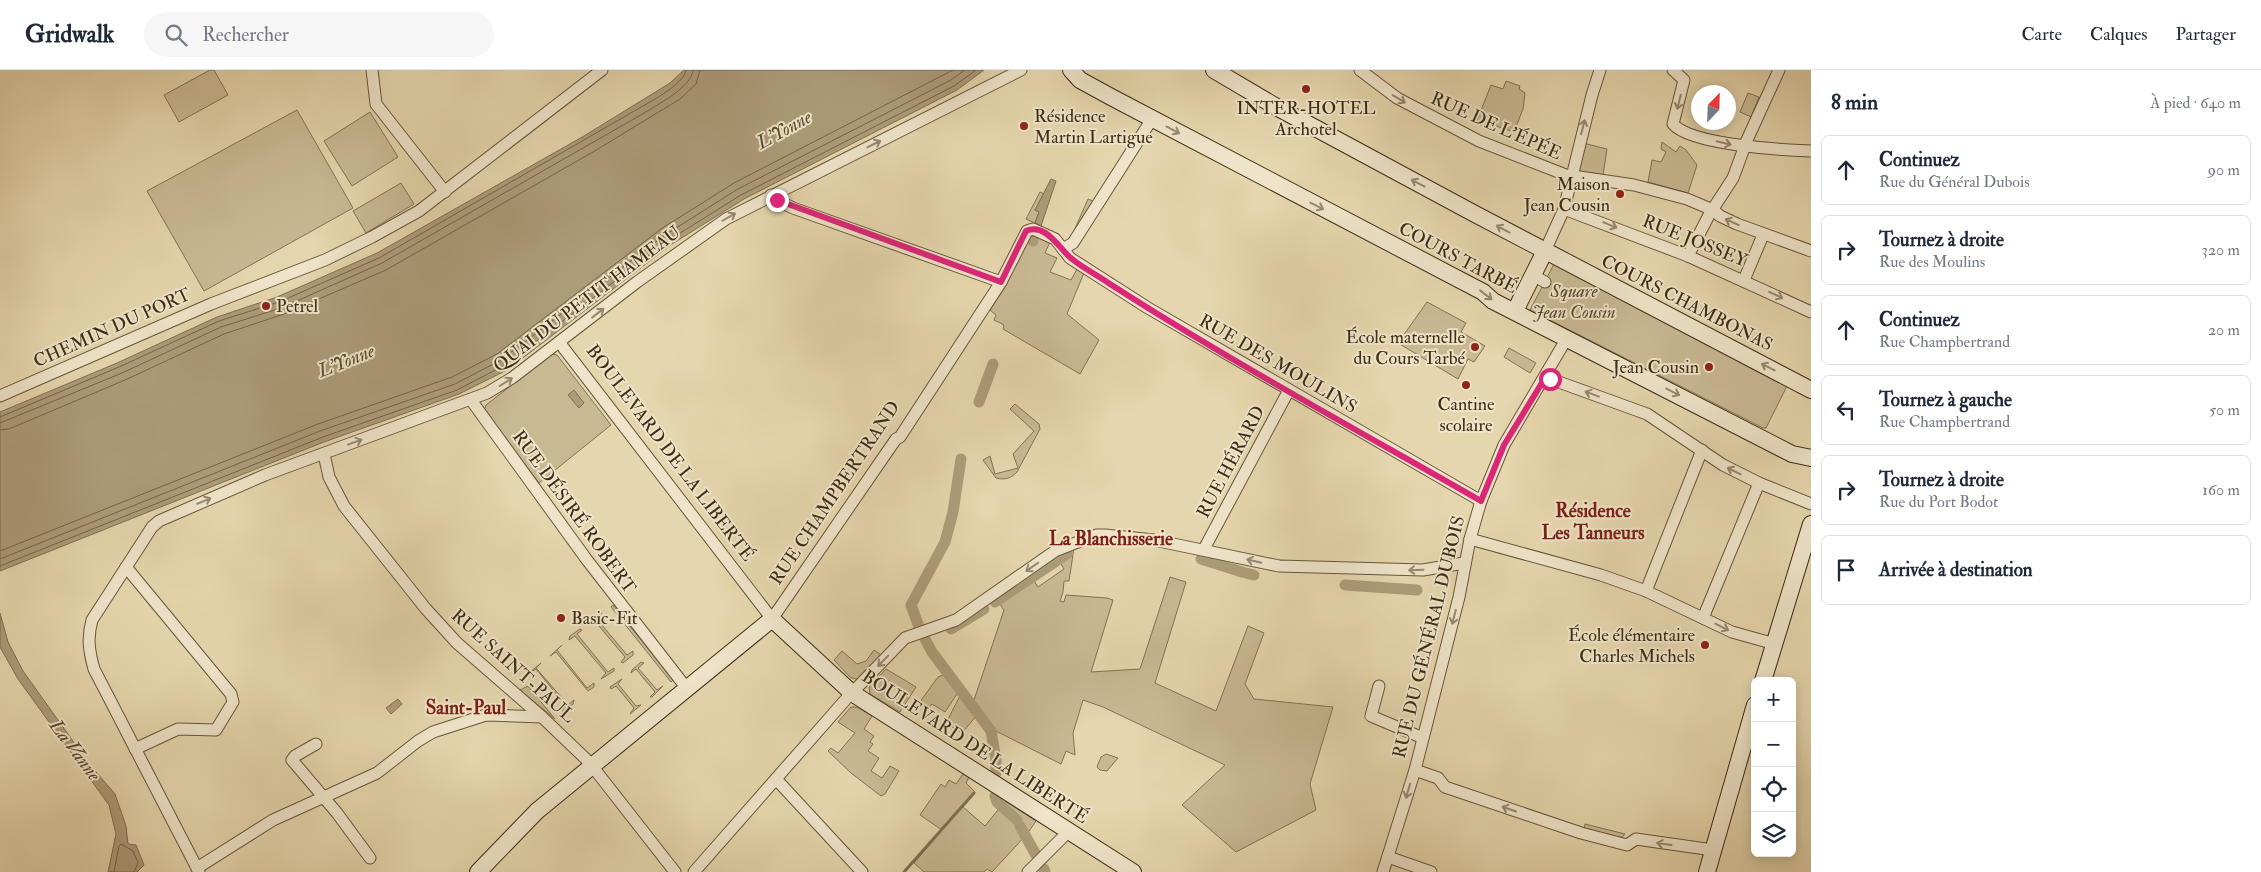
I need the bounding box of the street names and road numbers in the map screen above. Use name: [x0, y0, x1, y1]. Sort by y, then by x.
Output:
street label: RUE DE L'ÉPÉE: [1427, 87, 1565, 165]
street label: RUE JOSSEY: [1639, 209, 1752, 273]
street label: COURS TARBÉ: [1395, 217, 1521, 299]
street label: QUAI DU PETIT HAMEAU: [488, 221, 686, 377]
street label: COURS CHAMBONAS: [1597, 250, 1777, 356]
street label: CHEMIN DU PORT: [30, 283, 195, 373]
street label: RUE DES MOULINS: [1195, 309, 1361, 419]
street label: BOULEVARD DE LA LIBERTÉ: [581, 340, 759, 566]
street label: RUE CHAMPBERTRAND: [765, 397, 905, 589]
street label: RUE HÉRARD: [1192, 402, 1270, 522]
street label: RUE DÉSIRÉ ROBERT: [507, 426, 641, 599]
street label: RUE DU GÉNÉRAL DUBOIS: [1388, 513, 1470, 761]
street label: RUE SAINT-PAUL: [446, 604, 580, 728]
street label: BOULEVARD DE LA LIBERTÉ: [857, 665, 1093, 829]

